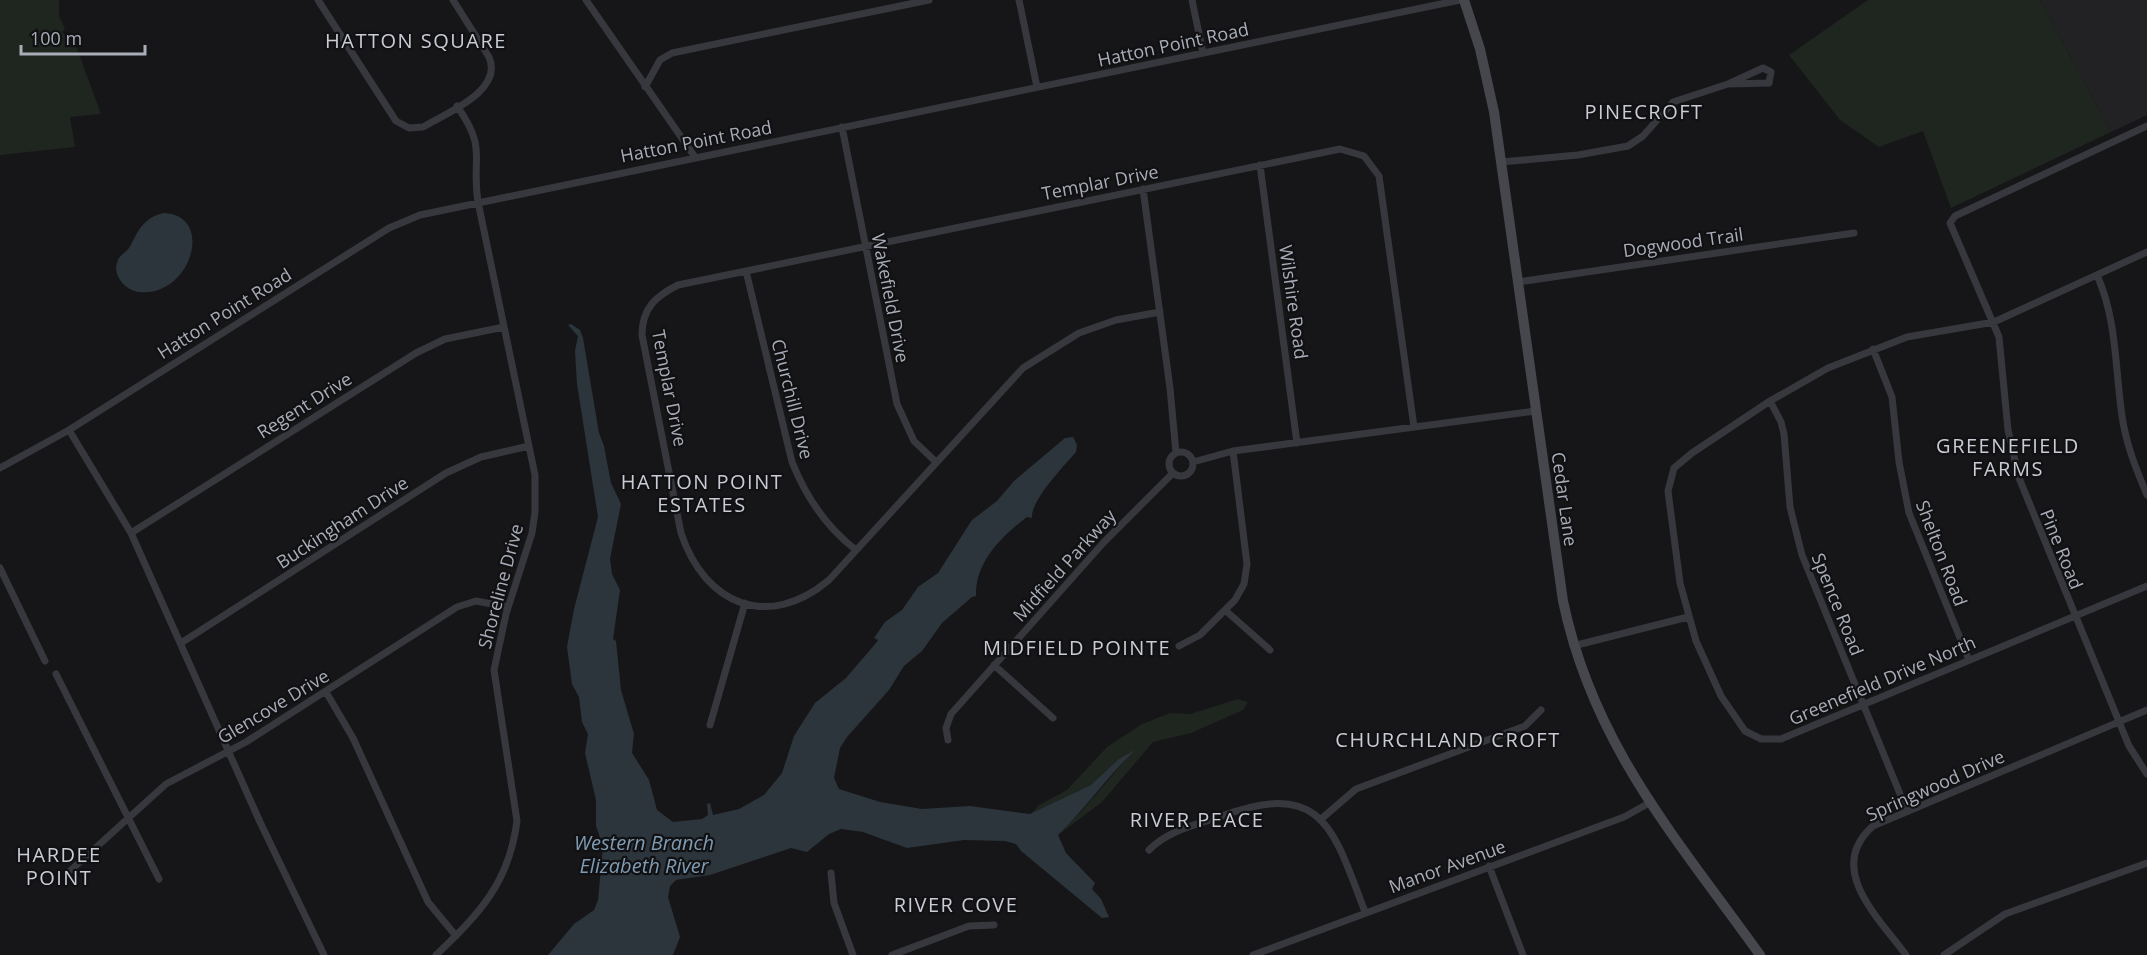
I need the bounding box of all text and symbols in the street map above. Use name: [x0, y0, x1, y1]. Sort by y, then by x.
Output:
street label: Hatton Point Road: [1095, 16, 1251, 72]
scale bar: [21, 18, 146, 56]
text: 100 m: [30, 26, 82, 50]
district label: HATTON SQUARE: [325, 27, 507, 54]
district label: PINECROFT: [1584, 98, 1704, 125]
street label: Hatton Point Road: [618, 115, 774, 167]
street label: Templar Drive: [1040, 159, 1160, 205]
street label: Dogwood Trail: [1621, 222, 1745, 262]
street label: Wakefield Drive: [867, 231, 915, 365]
street label: Wilshire Road: [1274, 243, 1314, 361]
street label: Hatton Point Road: [152, 262, 296, 364]
street label: Templar Drive: [647, 328, 693, 448]
street label: Churchill Drive: [767, 337, 819, 461]
street label: Regent Drive: [252, 366, 356, 444]
district label: GREENEFIELD FARMS: [1936, 432, 2080, 482]
street label: Cedar Lane: [1547, 450, 1583, 548]
district label: HATTON POINT ESTATES: [621, 468, 783, 518]
street label: Buckingham Drive: [271, 470, 413, 574]
street label: Shelton Road: [1911, 497, 1973, 609]
street label: Midfield Parkway: [1007, 503, 1122, 626]
street label: Pine Road: [2035, 505, 2089, 593]
street label: Shoreline Drive: [472, 521, 528, 651]
street label: Spence Road: [1807, 549, 1869, 659]
street label: Greenefield Drive North: [1785, 630, 1979, 730]
district label: MIDFIELD POINTE: [983, 634, 1171, 661]
street label: Glencove Drive: [213, 663, 333, 749]
district label: CHURCHLAND CROFT: [1335, 726, 1561, 753]
street label: Springwood Drive: [1862, 744, 2008, 826]
district label: RIVER PEACE: [1130, 806, 1264, 833]
water label: Western Branch Elizabeth River: [574, 829, 714, 879]
street label: Manor Avenue: [1385, 834, 1509, 898]
district label: HARDEE POINT: [16, 841, 102, 891]
district label: RIVER COVE: [894, 891, 1018, 918]

